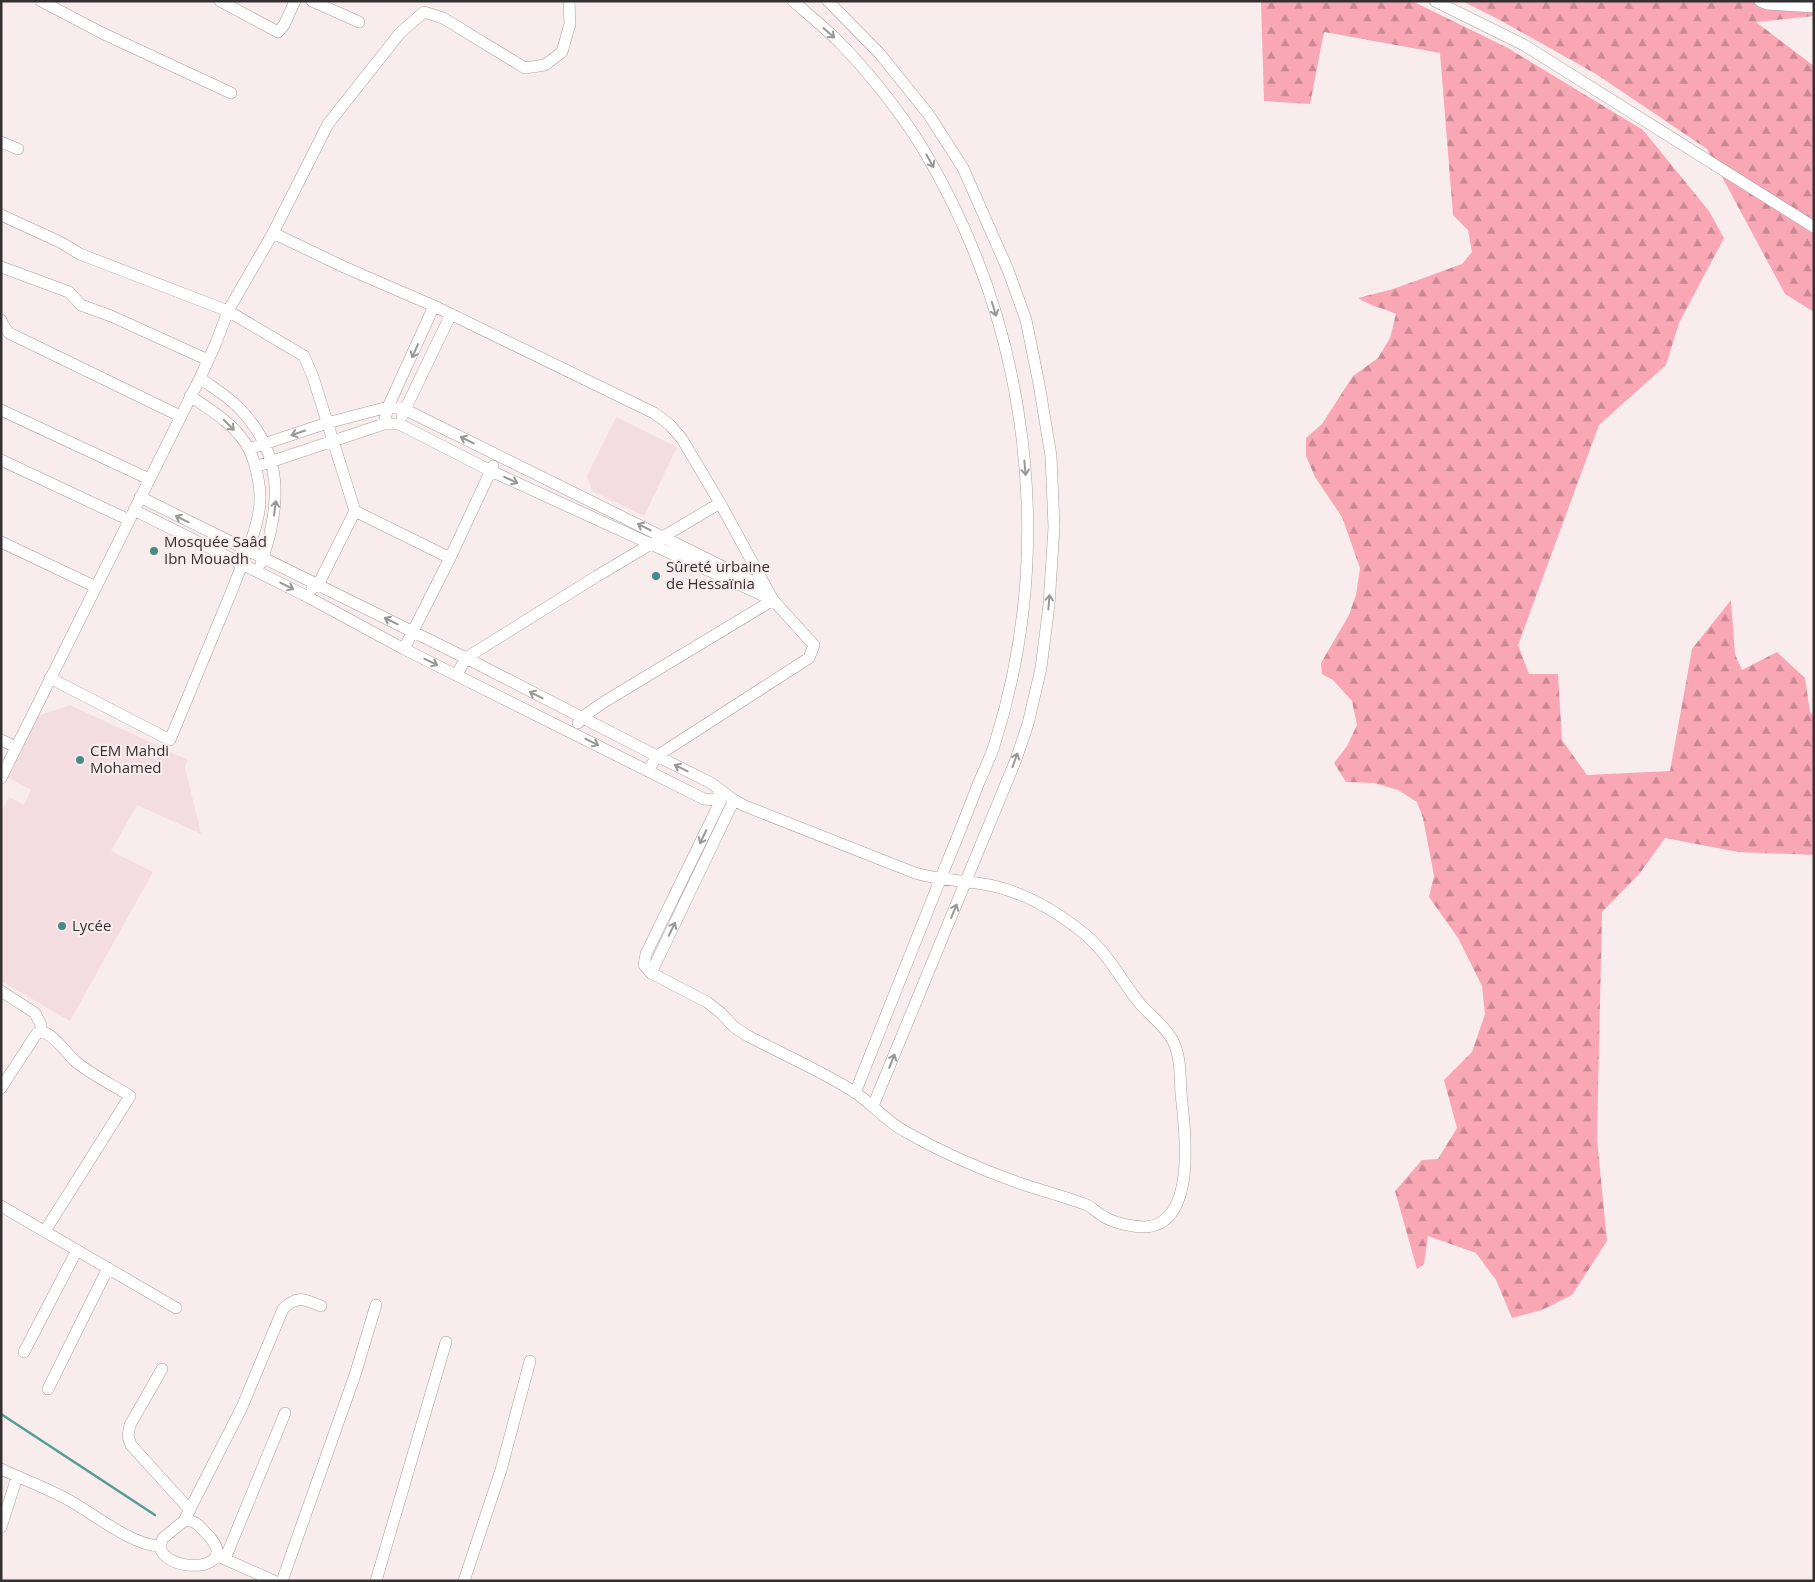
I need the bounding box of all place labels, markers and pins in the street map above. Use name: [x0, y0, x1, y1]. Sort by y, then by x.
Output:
place label: Mosquée Saâd Ibn Mouadh: [164, 531, 267, 568]
marker: Mosquée Saâd Ibn Mouadh: [148, 545, 160, 557]
place label: Sûreté urbaine de Hessaïnia: [666, 556, 770, 593]
marker: Sûreté urbaine de Hessaïnia: [650, 570, 662, 582]
place label: CEM Mahdi Mohamed: [90, 740, 169, 777]
marker: CEM Mahdi Mohamed: [74, 754, 86, 766]
place label: Lycée: [72, 915, 111, 935]
marker: Lycée: [56, 920, 68, 932]

